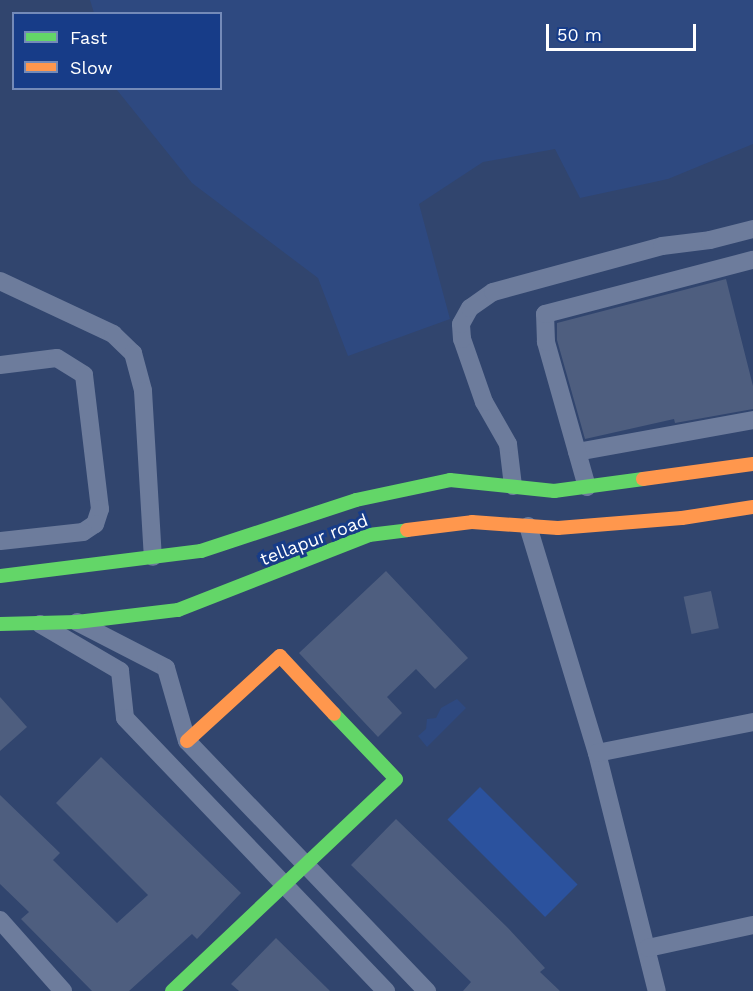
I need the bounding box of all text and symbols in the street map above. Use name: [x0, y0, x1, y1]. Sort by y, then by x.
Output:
legend: [12, 12, 222, 90]
scale bar: [549, 12, 699, 50]
text: 50 m: [557, 24, 602, 45]
text: Fast: [70, 27, 107, 48]
text: Slow: [70, 57, 113, 78]
street label: tellapur road: [257, 509, 371, 571]

